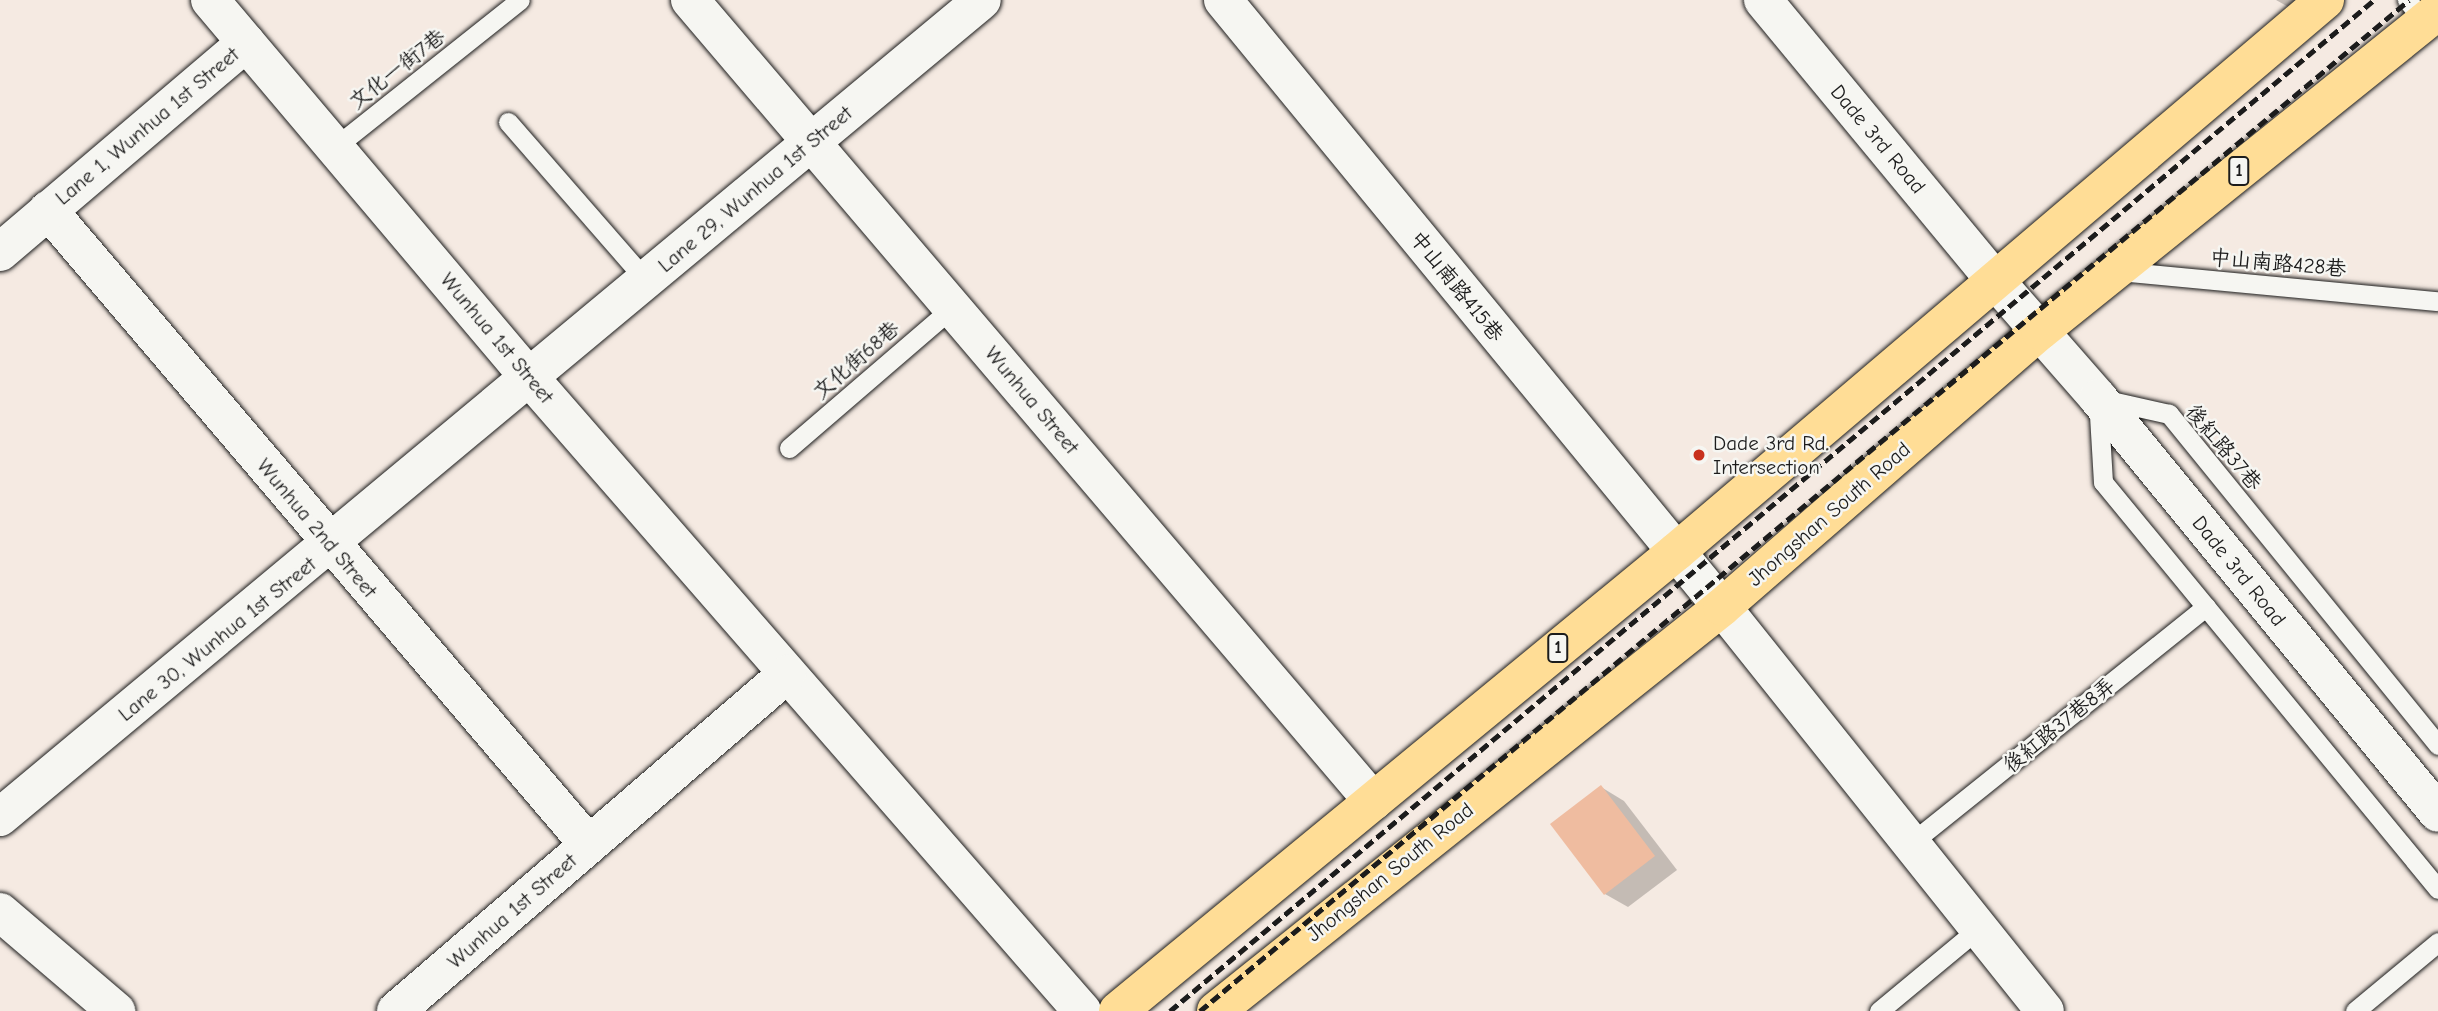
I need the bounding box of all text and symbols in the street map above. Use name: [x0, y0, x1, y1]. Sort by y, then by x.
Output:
street label: 文化一街7巷: [344, 24, 450, 114]
street label: Lane 1, Wunhua 1st Street: [50, 42, 244, 210]
street label: Dade 3rd Road: [1825, 79, 1931, 199]
street label: Lane 29, Wunhua 1st Street: [653, 100, 857, 278]
road number: 1: [2227, 155, 2251, 186]
street label: 中山南路415巷: [1405, 226, 1509, 346]
street label: 中山南路428巷: [2209, 244, 2347, 282]
street label: Wunhua 1st Street: [435, 267, 559, 409]
street label: 文化街68巷: [808, 316, 904, 404]
street label: Wunhua Street: [980, 341, 1084, 459]
street label: 後紅路37巷: [2181, 399, 2267, 495]
place label: Dade 3rd Rd. Intersection: [1713, 430, 1829, 480]
street label: Jhongshan South Road: [1743, 437, 1915, 591]
marker: Dade 3rd Rd. Intersection: [1691, 447, 1707, 463]
street label: Wunhua 2nd Street: [252, 453, 382, 603]
street label: Dade 3rd Road: [2187, 511, 2291, 631]
street label: Lane 30, Wunhua 1st Street: [113, 551, 321, 727]
road number: 1: [1546, 632, 1570, 664]
street label: 後紅路37巷8弄: [1998, 672, 2120, 778]
street label: Jhongshan South Road: [1302, 797, 1478, 947]
street label: Wunhua 1st Street: [442, 848, 582, 974]

